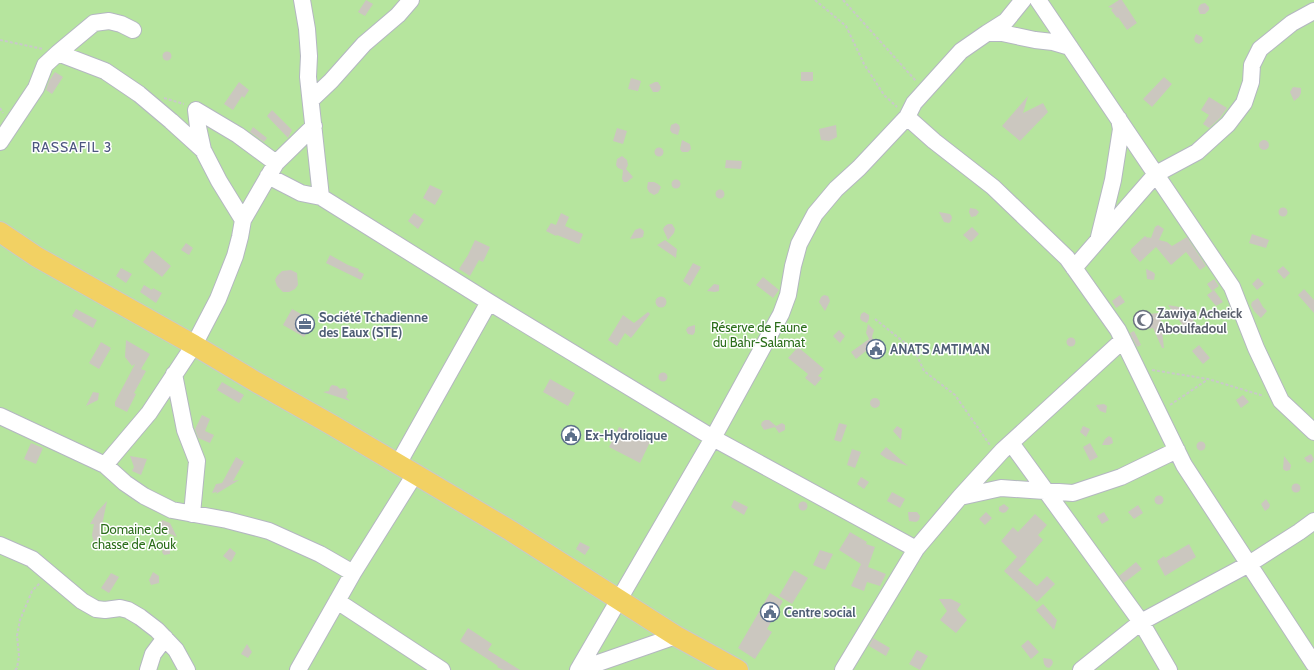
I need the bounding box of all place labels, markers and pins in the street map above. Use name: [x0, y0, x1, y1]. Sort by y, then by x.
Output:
place label: Zawiya Acheick Aboulfadoul: [1157, 305, 1243, 336]
place label: Société Tchadienne des Eaux (STE): [319, 309, 428, 340]
mosque icon: Zawiya Acheick Aboulfadoul: [1132, 309, 1154, 331]
office icon: Société Tchadienne des Eaux (STE): [294, 313, 316, 335]
public building icon: ANATS AMTIMAN: [865, 338, 887, 360]
place label: ANATS AMTIMAN: [890, 341, 990, 357]
public building icon: Ex-Hydrolique: [560, 424, 582, 446]
place label: Ex-Hydrolique: [585, 427, 667, 443]
public building icon: Centre social: [759, 601, 781, 623]
place label: Centre social: [784, 604, 856, 620]

